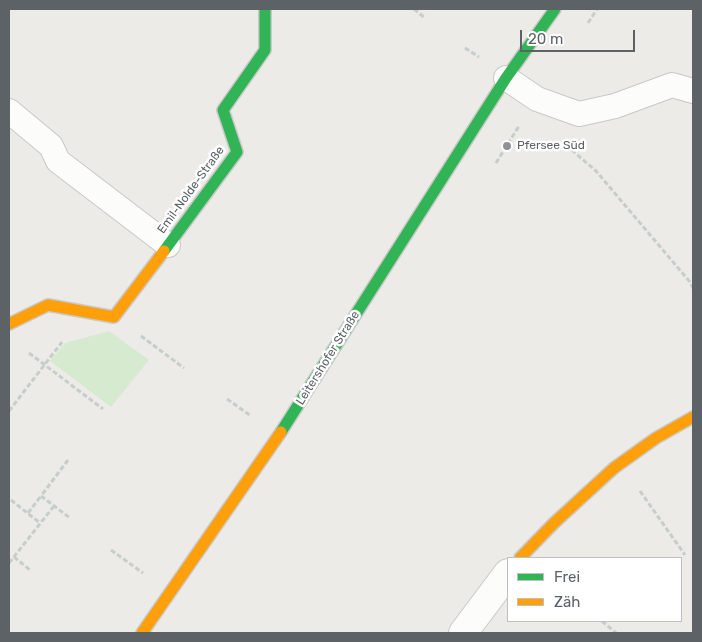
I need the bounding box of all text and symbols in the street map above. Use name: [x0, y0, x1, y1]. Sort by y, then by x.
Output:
scale bar: [522, 20, 637, 52]
text: 20 m: [528, 30, 563, 48]
place label: Pfersee Süd: [517, 139, 585, 153]
marker: Pfersee Süd: [501, 140, 513, 152]
street label: Emil-Nolde-Straße: [155, 144, 227, 236]
street label: Leitershofer Straße: [293, 308, 363, 408]
legend: [507, 557, 682, 622]
text: Frei: [554, 568, 580, 586]
text: Zäh: [554, 593, 580, 611]

